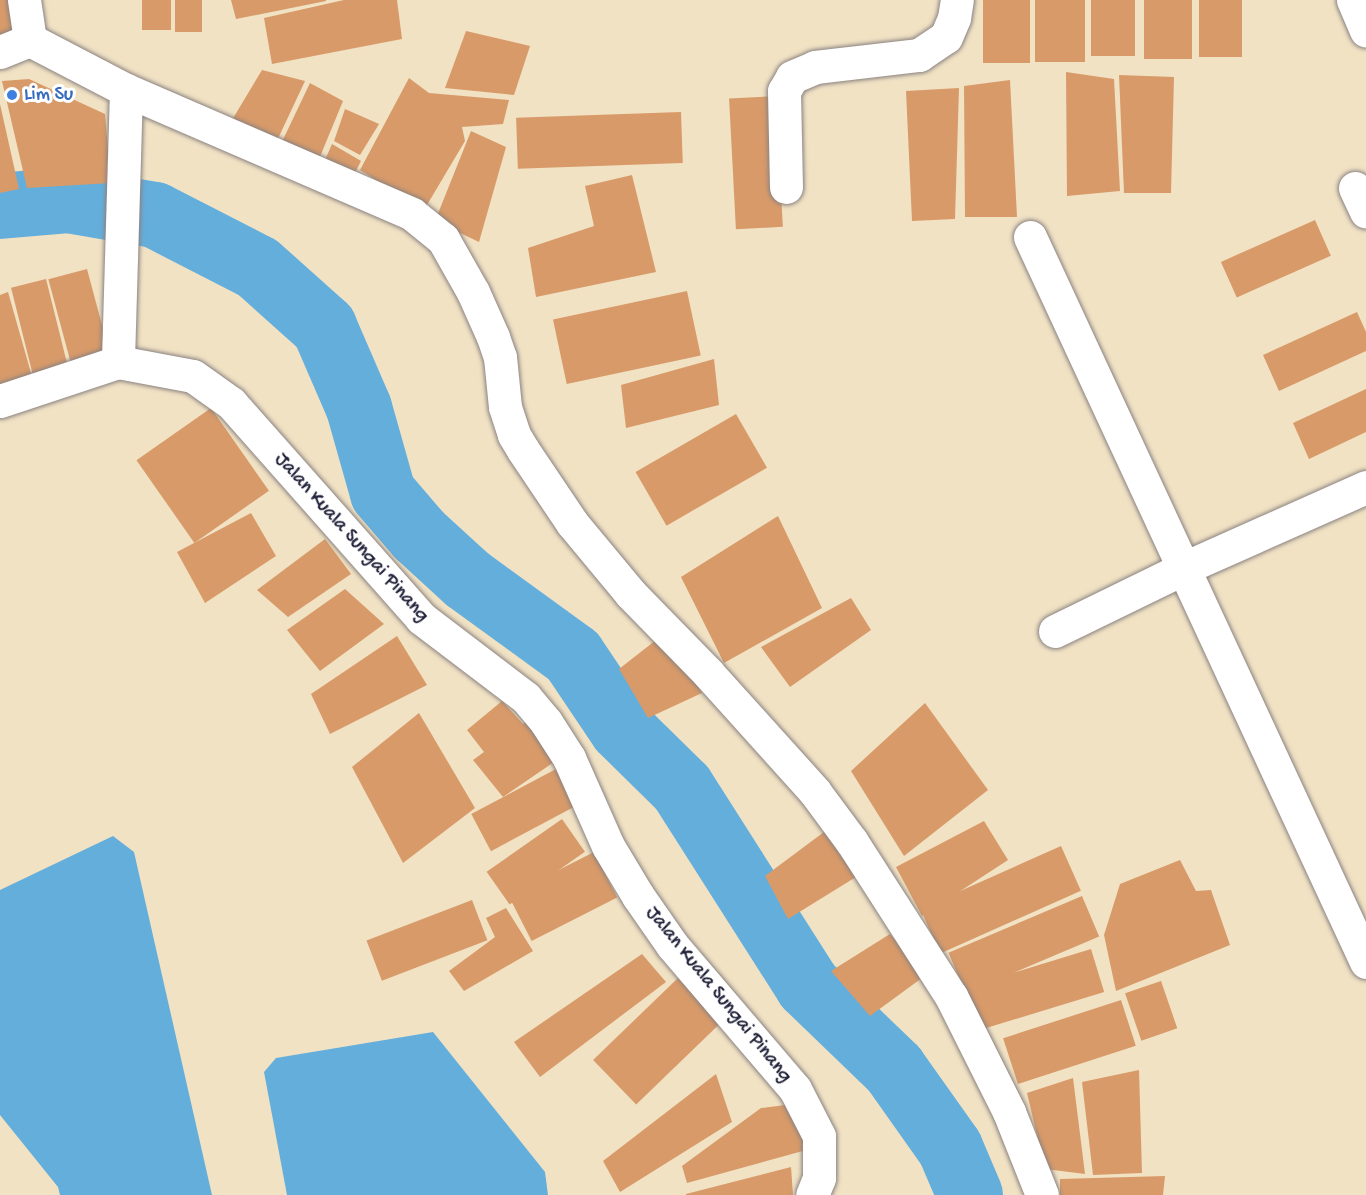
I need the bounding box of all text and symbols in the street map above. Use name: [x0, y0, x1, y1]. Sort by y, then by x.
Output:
place label: Lim Su: [24, 83, 73, 107]
marker: Lim Su: [5, 88, 19, 102]
street label: Jalan Kuala Sungai Pinang: [269, 448, 433, 628]
street label: Jalan Kuala Sungai Pinang: [640, 902, 796, 1088]

